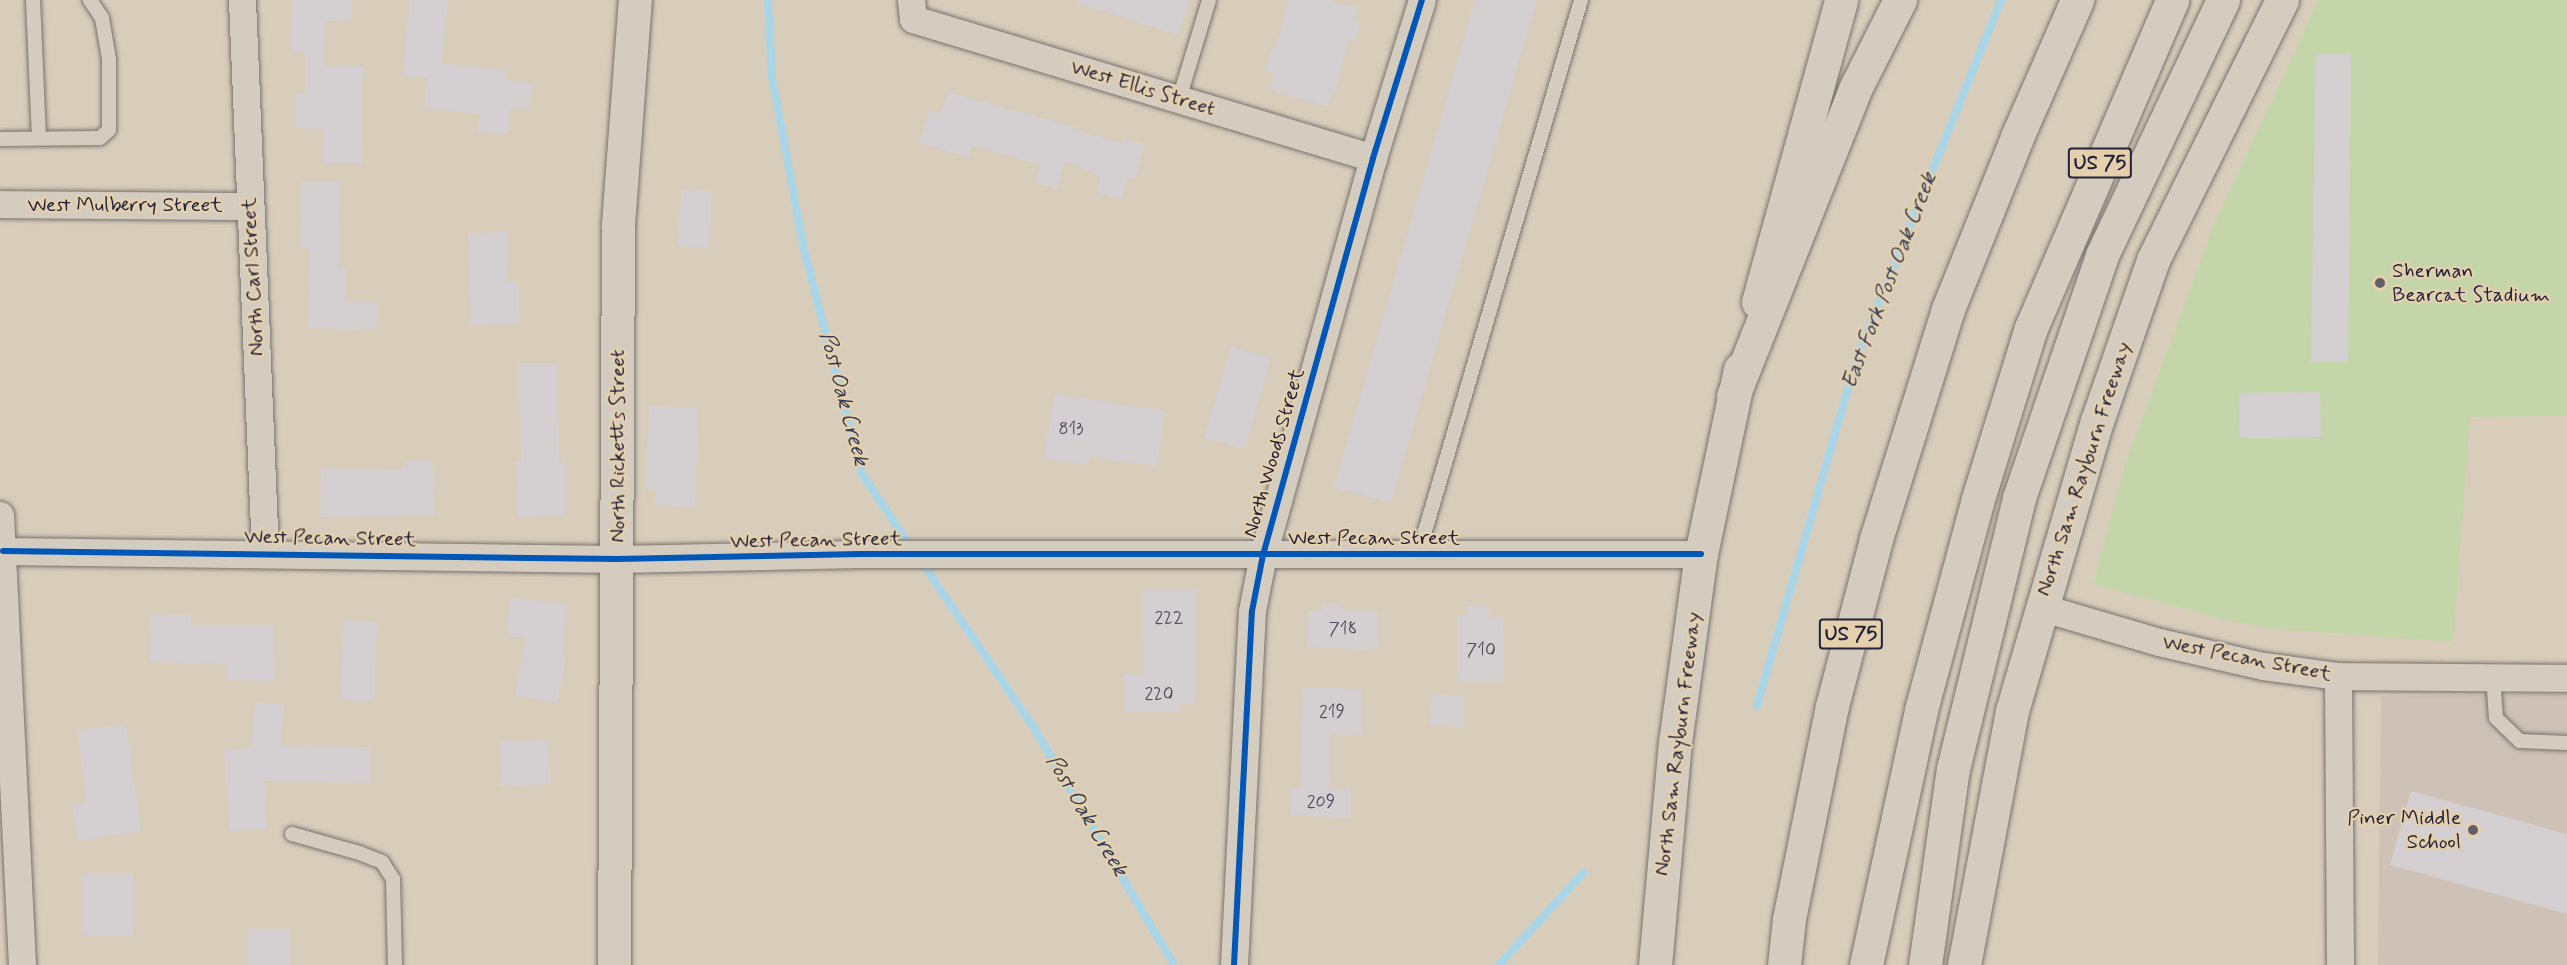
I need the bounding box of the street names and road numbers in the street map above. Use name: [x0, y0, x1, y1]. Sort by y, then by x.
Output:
street label: West Ellis Street: [1066, 54, 1220, 122]
road number: US 75: [2067, 146, 2133, 180]
street label: West Mulberry Street: [27, 192, 223, 218]
street label: North Carl Street: [236, 197, 270, 357]
street label: North Sam Rayburn Freeway: [2032, 342, 2136, 596]
street label: North Ricketts Street: [605, 347, 631, 545]
street label: North Woods Street: [1238, 365, 1310, 541]
street label: West Pecan Street: [244, 524, 416, 552]
street label: West Pecan Street: [1288, 525, 1460, 551]
street label: West Pecan Street: [730, 526, 902, 554]
street label: North Sam Rayburn Freeway: [1650, 614, 1706, 874]
road number: US 75: [1818, 617, 1884, 651]
street label: West Pecan Street: [2160, 629, 2334, 687]

